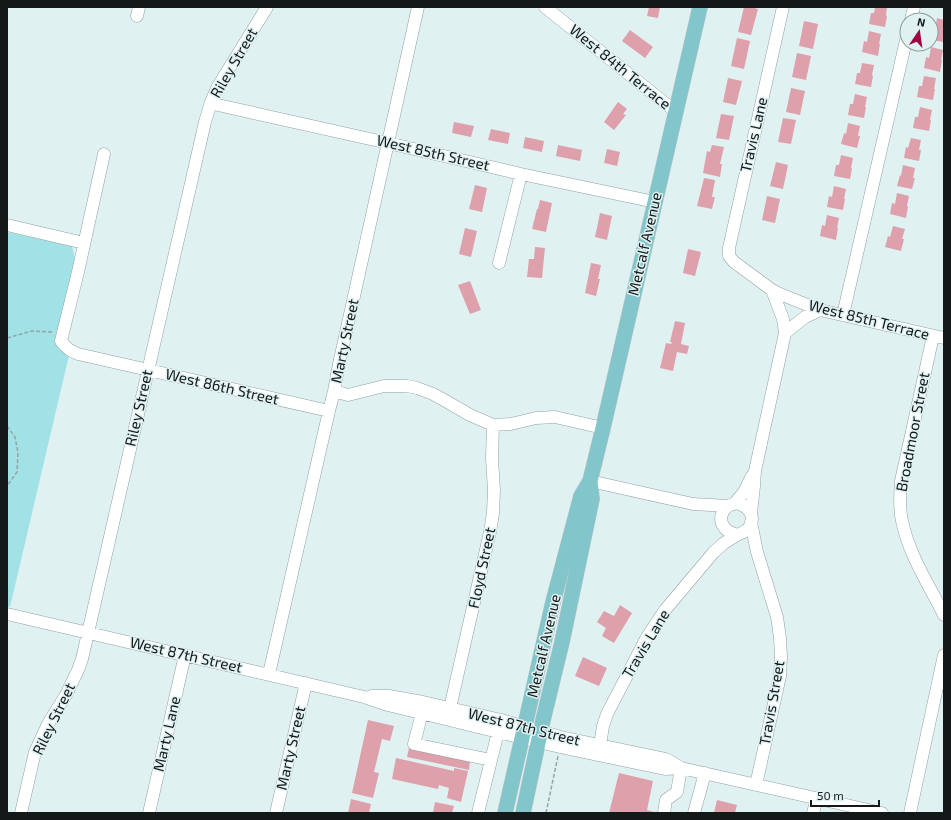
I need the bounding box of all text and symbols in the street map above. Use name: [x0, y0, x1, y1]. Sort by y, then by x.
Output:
north arrow: [899, 12, 939, 52]
text: N: [916, 15, 927, 29]
street label: West 84th Terrace: [566, 20, 675, 113]
street label: Riley Street: [206, 24, 261, 101]
street label: Travis Lane: [736, 95, 770, 174]
street label: West 85th Street: [375, 130, 492, 174]
street label: Metcalf Avenue: [623, 190, 665, 297]
street label: West 85th Terrace: [807, 295, 932, 343]
street label: Marty Street: [326, 297, 362, 385]
street label: West 86th Street: [164, 364, 281, 408]
street label: Riley Street: [120, 367, 156, 448]
street label: Broadmoor Street: [892, 370, 932, 493]
street label: Floyd Street: [464, 525, 498, 610]
street label: Metcalf Avenue: [522, 592, 564, 699]
street label: Travis Lane: [618, 606, 673, 681]
street label: West 87th Street: [128, 632, 245, 676]
street label: Travis Street: [755, 659, 787, 747]
street label: Riley Street: [28, 679, 78, 758]
street label: Marty Lane: [149, 694, 183, 773]
street label: West 87th Street: [466, 703, 582, 749]
street label: Marty Street: [272, 704, 309, 792]
scale bar: [811, 782, 879, 808]
text: 50 m: [817, 788, 844, 802]

